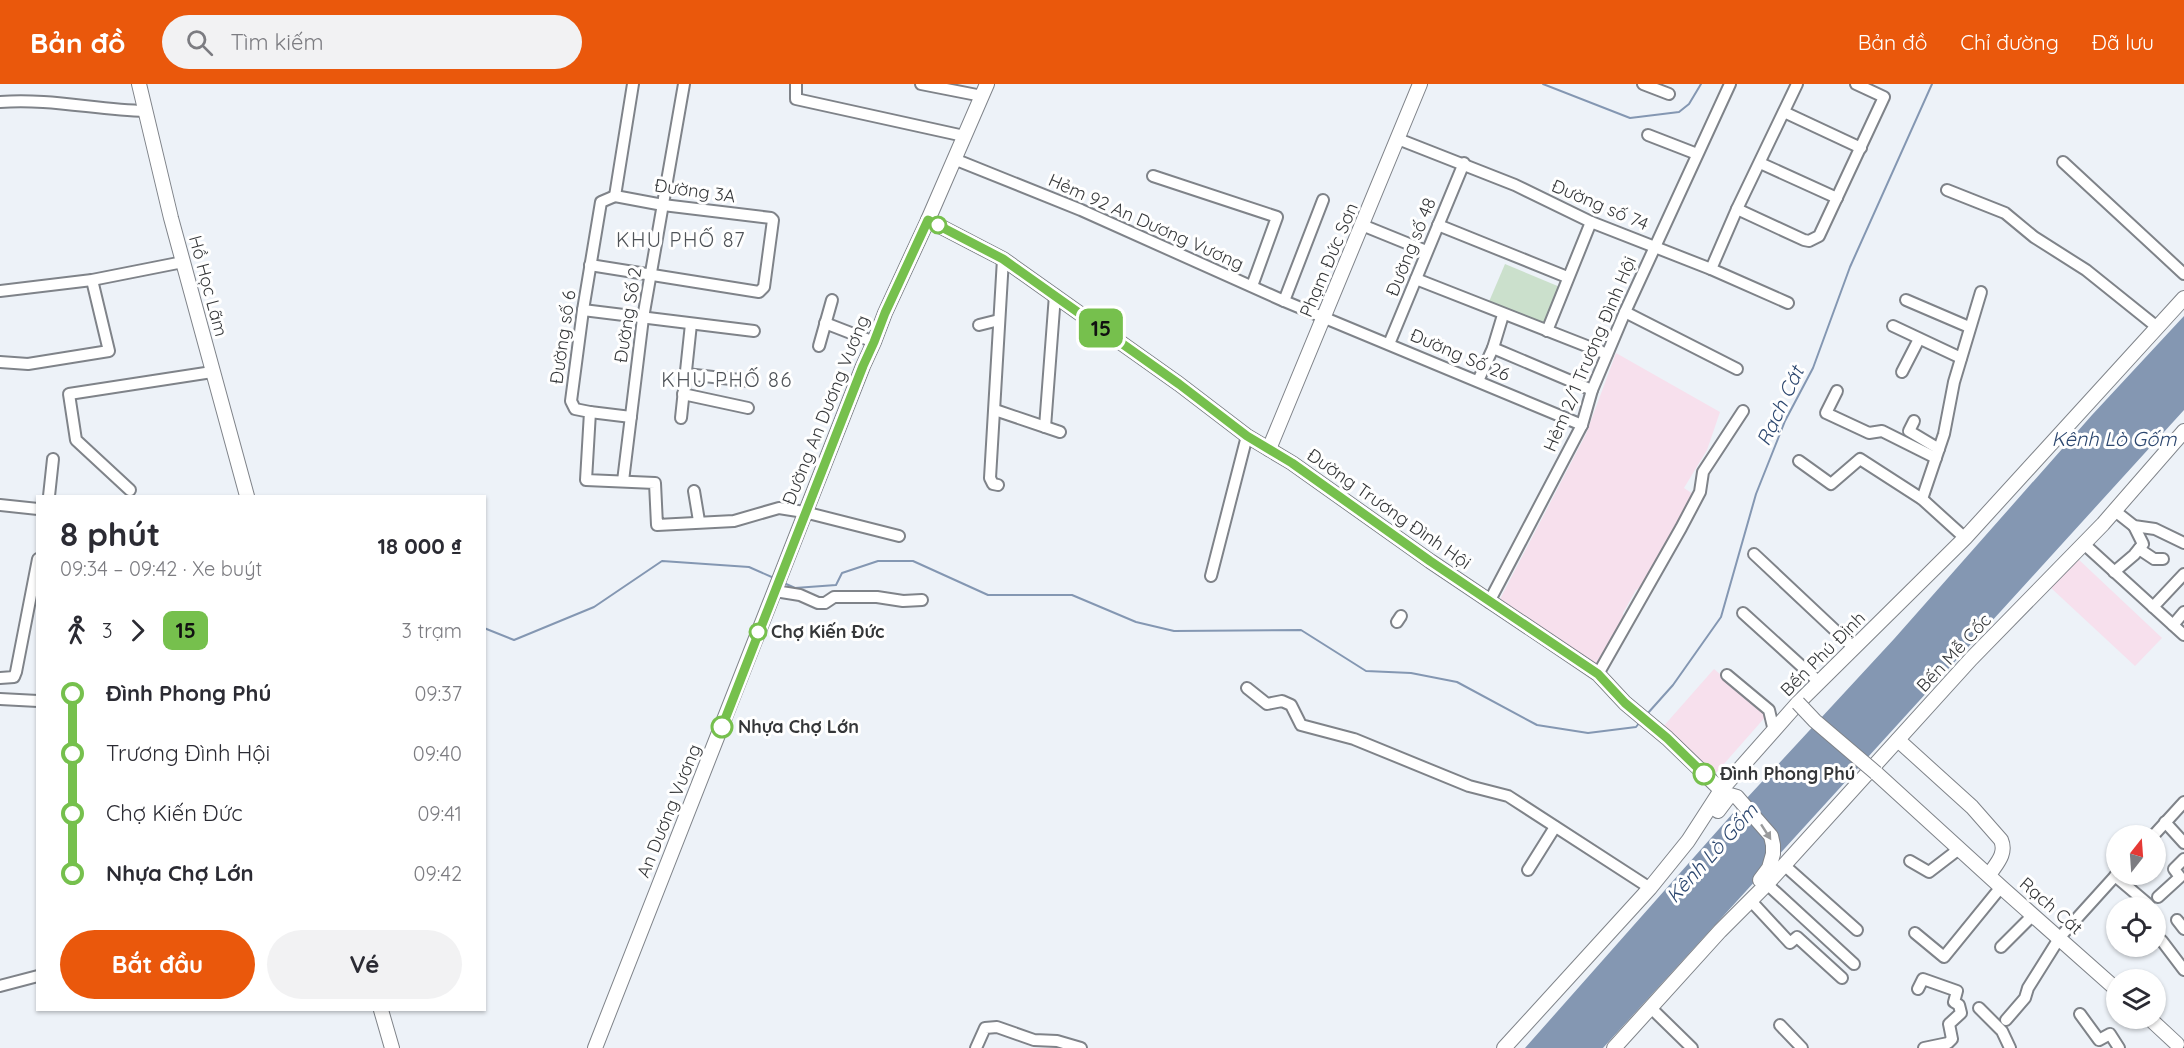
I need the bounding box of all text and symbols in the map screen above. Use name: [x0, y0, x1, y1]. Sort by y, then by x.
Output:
search box: [162, 15, 582, 69]
text: Bản đồ: [30, 25, 126, 60]
icon: search: [183, 26, 216, 59]
text: Tìm kiếm: [231, 28, 324, 56]
text: Bản đồ: [1858, 29, 1927, 55]
text: Chỉ đường: [1960, 29, 2059, 55]
text: Đã lưu: [2092, 29, 2154, 55]
street label: Hẻm 92 An Dương Vương: [1045, 168, 1247, 275]
street label: Đường 3A: [653, 173, 737, 208]
street label: Đường số 74: [1548, 174, 1652, 235]
street label: Đường số 48: [1380, 194, 1441, 299]
street label: Phạm Đức Sơn: [1294, 199, 1363, 320]
unlabelled marker: [929, 216, 947, 234]
district label: KHU PHỐ 87: [616, 227, 746, 252]
street label: Hồ Học Lãm: [184, 233, 233, 339]
street label: Hẻm 2/1 Trương Đình Hội: [1538, 253, 1641, 455]
street label: Đường Số 2: [609, 265, 646, 364]
street label: Đường số 6: [545, 288, 581, 385]
line badge: 15: [1074, 308, 1128, 348]
street label: Đường An Dương Vương: [777, 312, 874, 508]
text: 15: [1091, 315, 1111, 341]
street label: Đường Số 26: [1407, 323, 1514, 386]
water label: Rạch Cát: [1750, 360, 1810, 449]
district label: KHU PHỐ 86: [661, 367, 793, 392]
water label: Kênh Lò Gốm: [2051, 426, 2177, 451]
street label: Đường Trương Đình Hội: [1303, 443, 1476, 574]
text: 8 phút: [60, 513, 160, 554]
text: 18 000 ₫: [377, 532, 462, 560]
text: 09:34 – 09:42 · Xe buýt: [60, 556, 262, 581]
street label: Bến Phú Định: [1775, 606, 1870, 701]
street label: Bến Mễ Cốc: [1911, 609, 1996, 697]
icon: walk: [60, 614, 93, 647]
icon: forward: [121, 614, 154, 647]
text: 15: [175, 617, 196, 643]
text: 3: [102, 618, 112, 643]
text: 3 trạm: [401, 618, 462, 643]
place label: Chợ Kiến Đức: [771, 620, 884, 643]
marker: Chợ Kiến Đức: [749, 623, 767, 641]
text: Đình Phong Phú: [106, 679, 271, 707]
text: 09:37: [414, 681, 462, 706]
place label: Nhựa Chợ Lớn: [738, 715, 859, 738]
marker: Nhựa Chợ Lớn: [711, 716, 733, 738]
text: Trương Đình Hội: [106, 739, 270, 767]
text: 09:40: [413, 741, 462, 766]
street label: An Dương Vương: [631, 741, 706, 881]
place label: Đình Phong Phú: [1719, 762, 1855, 785]
marker: Đình Phong Phú: [1693, 763, 1715, 785]
water label: Kênh Lò Gốm: [1660, 797, 1763, 908]
text: Chợ Kiến Đức: [106, 799, 243, 827]
text: 09:41: [417, 801, 462, 826]
one-way arrow: [1761, 824, 1772, 841]
north arrow: [2106, 825, 2166, 885]
map controls: [2106, 825, 2166, 1029]
text: Nhựa Chợ Lớn: [106, 859, 254, 887]
text: 09:42: [414, 861, 462, 886]
street label: Rạch Cát: [2015, 872, 2088, 939]
button: locate: [2106, 897, 2166, 957]
button: Bắt đầu: [60, 930, 255, 999]
button: Vé: [267, 930, 462, 999]
button: layers: [2106, 969, 2166, 1029]

